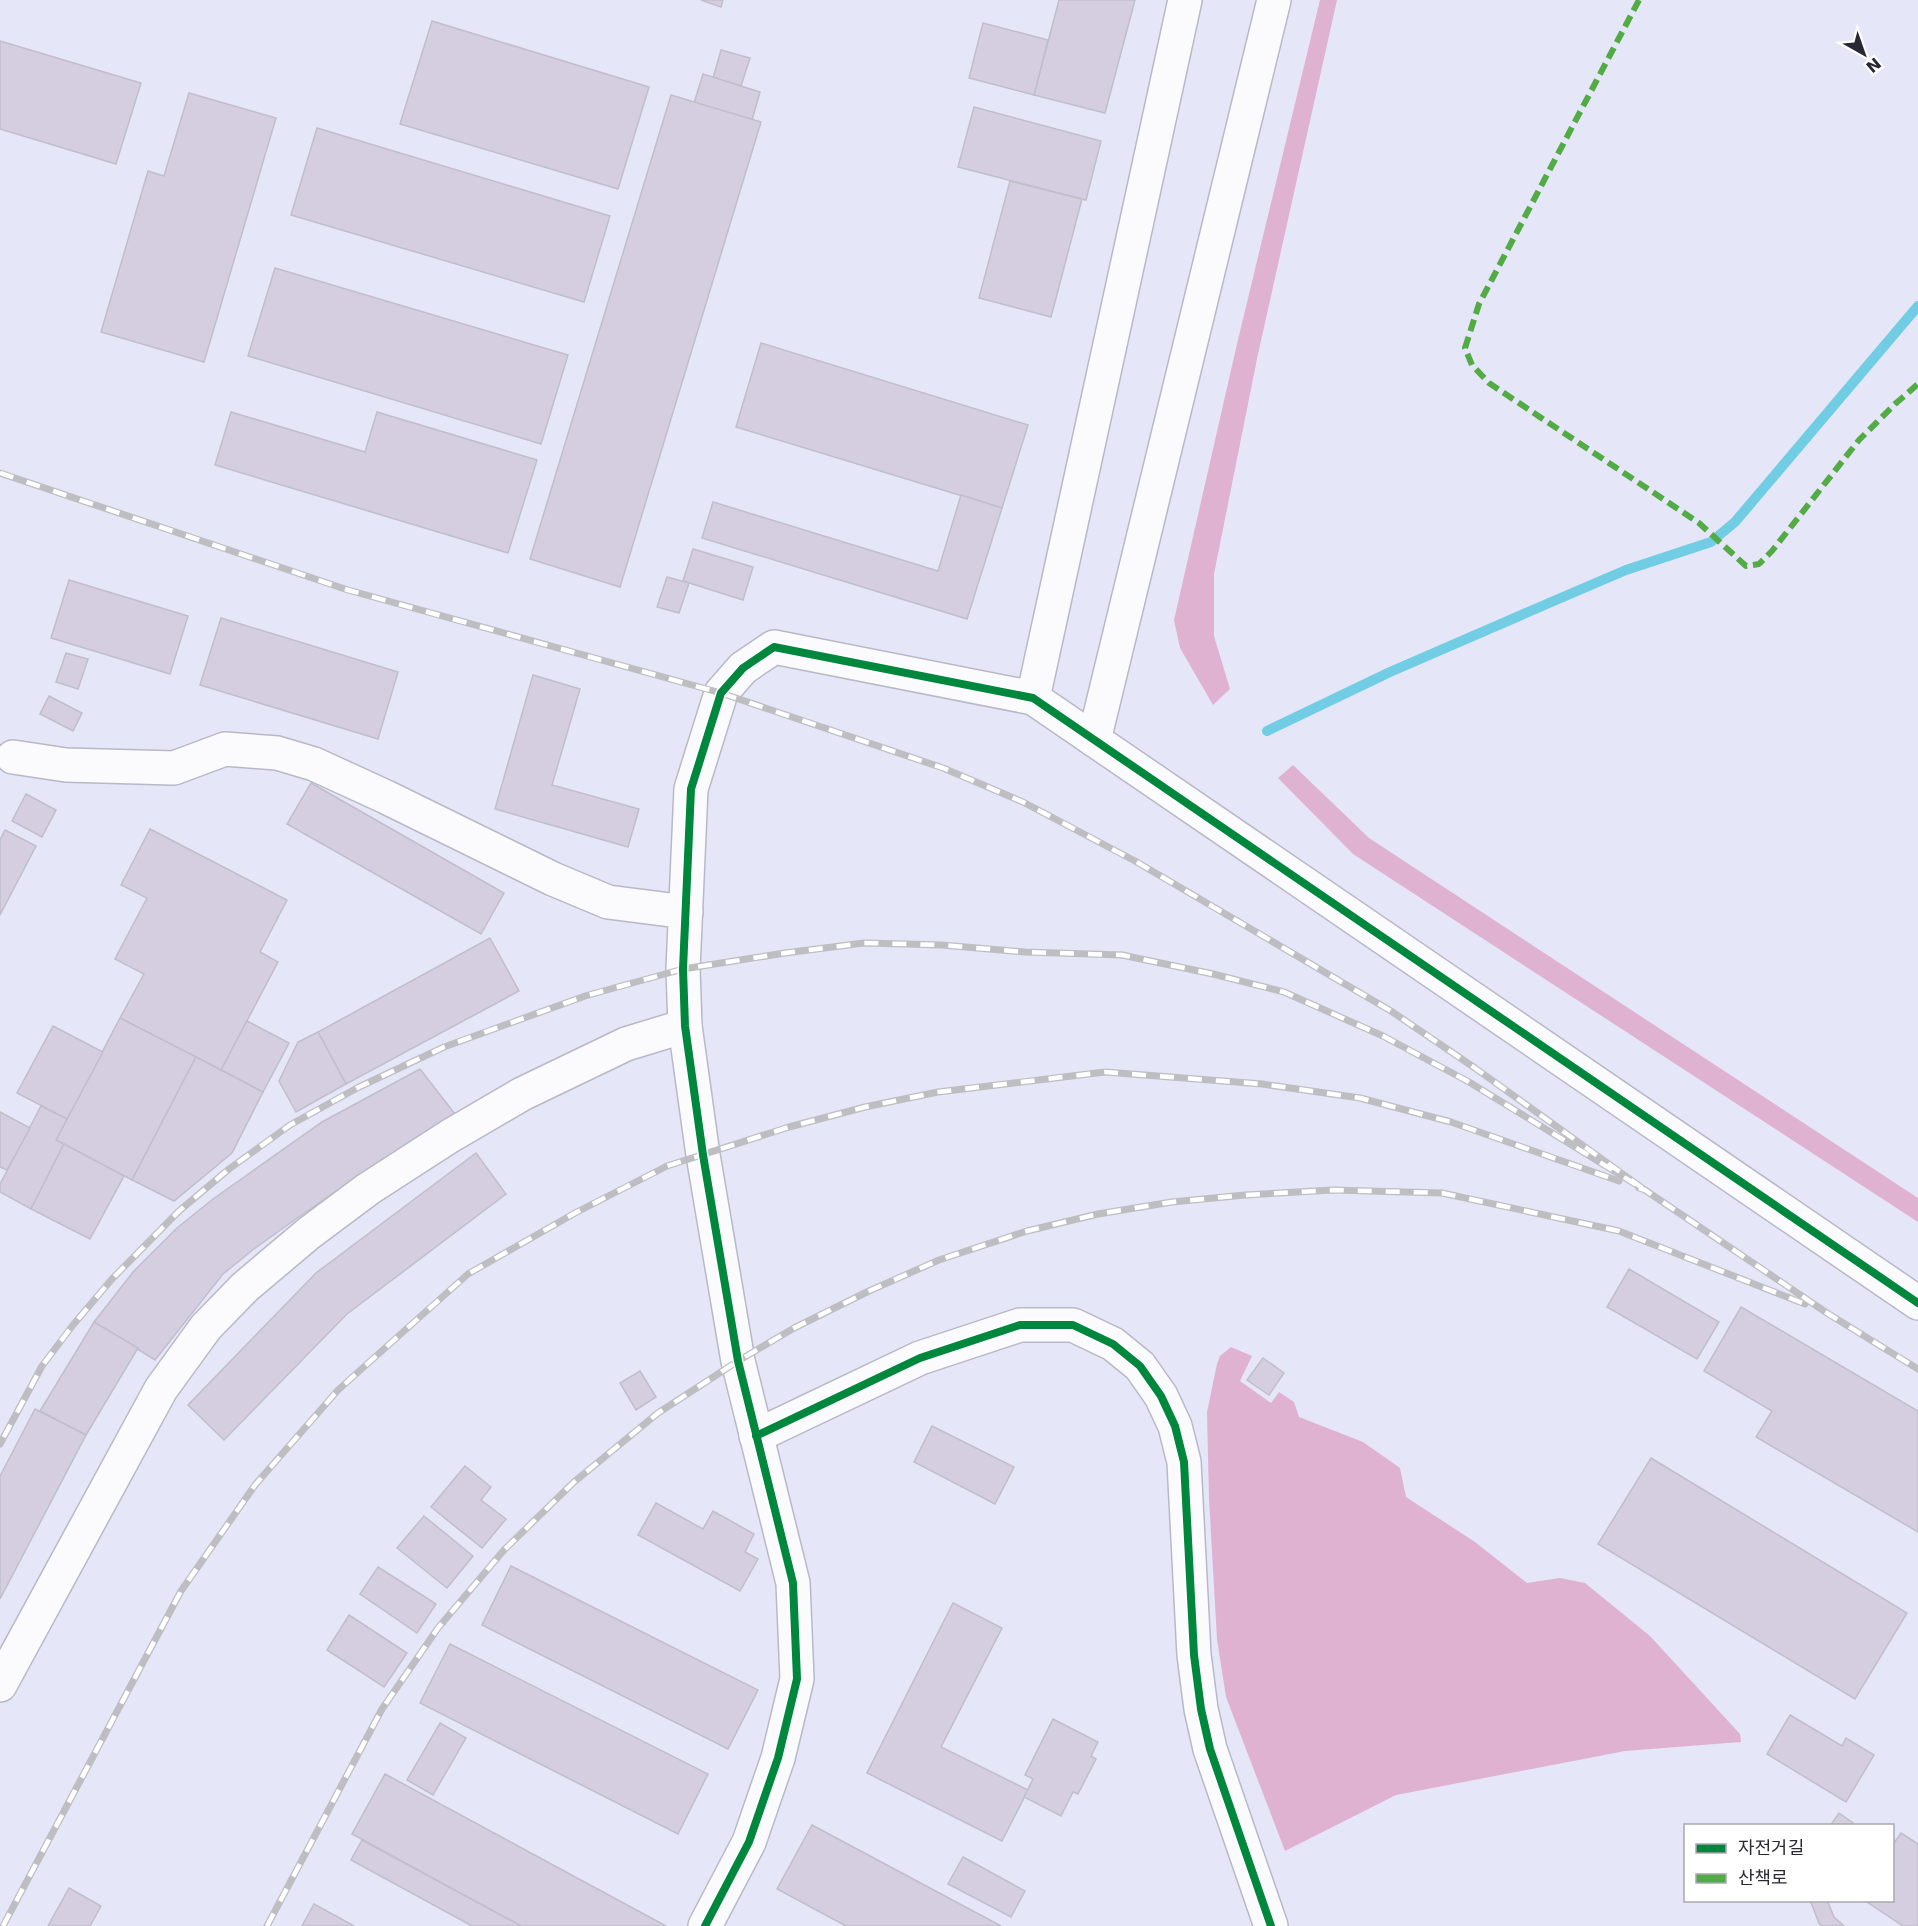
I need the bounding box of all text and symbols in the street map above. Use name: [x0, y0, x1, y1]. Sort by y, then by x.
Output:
north arrow: [1834, 24, 1894, 84]
text: N: [1862, 54, 1885, 77]
legend: [1684, 1824, 1894, 1902]
text: 자전거길: [1738, 1837, 1804, 1858]
text: 산책로: [1738, 1867, 1788, 1888]

